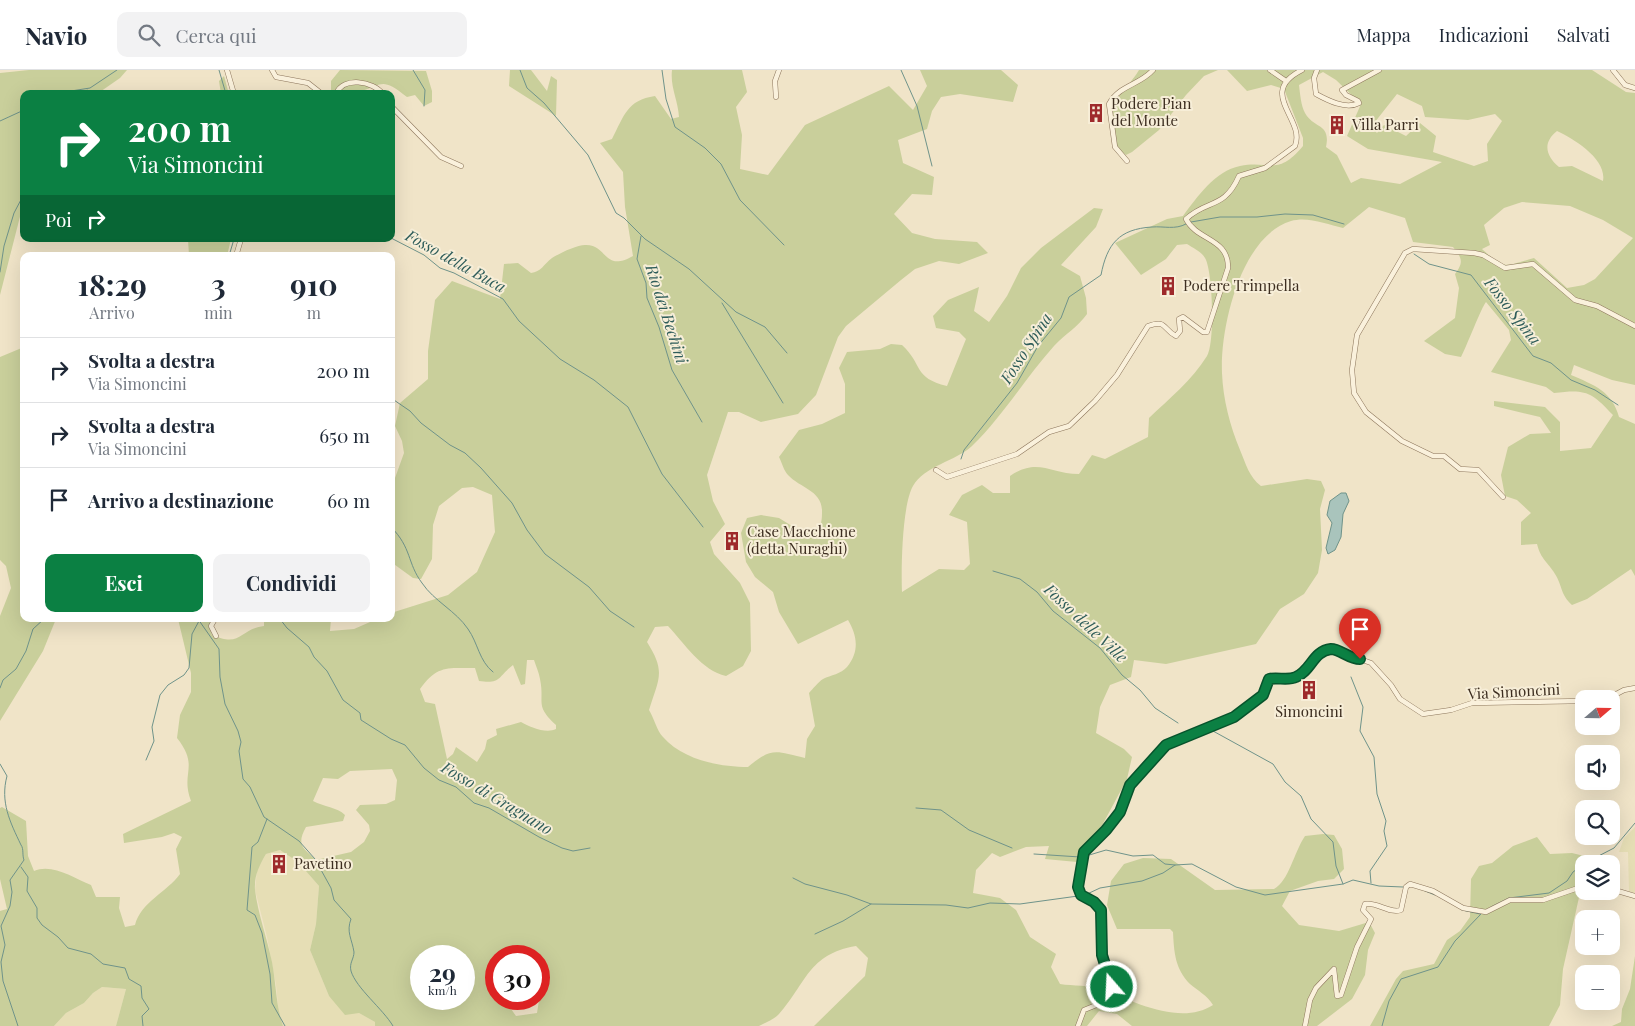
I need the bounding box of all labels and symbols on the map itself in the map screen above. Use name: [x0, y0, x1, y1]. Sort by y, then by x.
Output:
place label: Podere Pian del Monte: [1111, 93, 1191, 130]
building icon: Podere Pian del Monte: [1085, 102, 1107, 124]
building icon: Villa Parri: [1326, 114, 1348, 136]
place label: Villa Parri: [1351, 114, 1420, 134]
water label: Fosso della Buca: [402, 224, 510, 297]
water label: Rio dei Bechini: [641, 261, 694, 367]
water label: Fosso Spina: [1480, 272, 1546, 349]
building icon: Podere Trimpella: [1157, 275, 1179, 297]
place label: Podere Trimpella: [1183, 275, 1300, 295]
water label: Fosso Spina: [994, 308, 1056, 388]
place label: Case Macchione (detta Nuraghi): [747, 521, 856, 558]
building icon: Case Macchione (detta Nuraghi): [721, 530, 743, 552]
water label: Fosso delle Ville: [1039, 578, 1133, 667]
pin: [1339, 608, 1381, 659]
building icon: Simoncini: [1298, 679, 1320, 701]
street label: Via Simoncini: [1466, 679, 1561, 703]
north arrow: [1575, 690, 1620, 735]
place label: Simoncini: [1275, 701, 1344, 721]
water label: Fosso di Gragnano: [437, 756, 557, 839]
building icon: Pavetino: [268, 853, 290, 875]
place label: Pavetino: [294, 853, 352, 873]
speed limit sign: 30: [485, 945, 550, 1010]
position arrow: [1085, 960, 1137, 1012]

